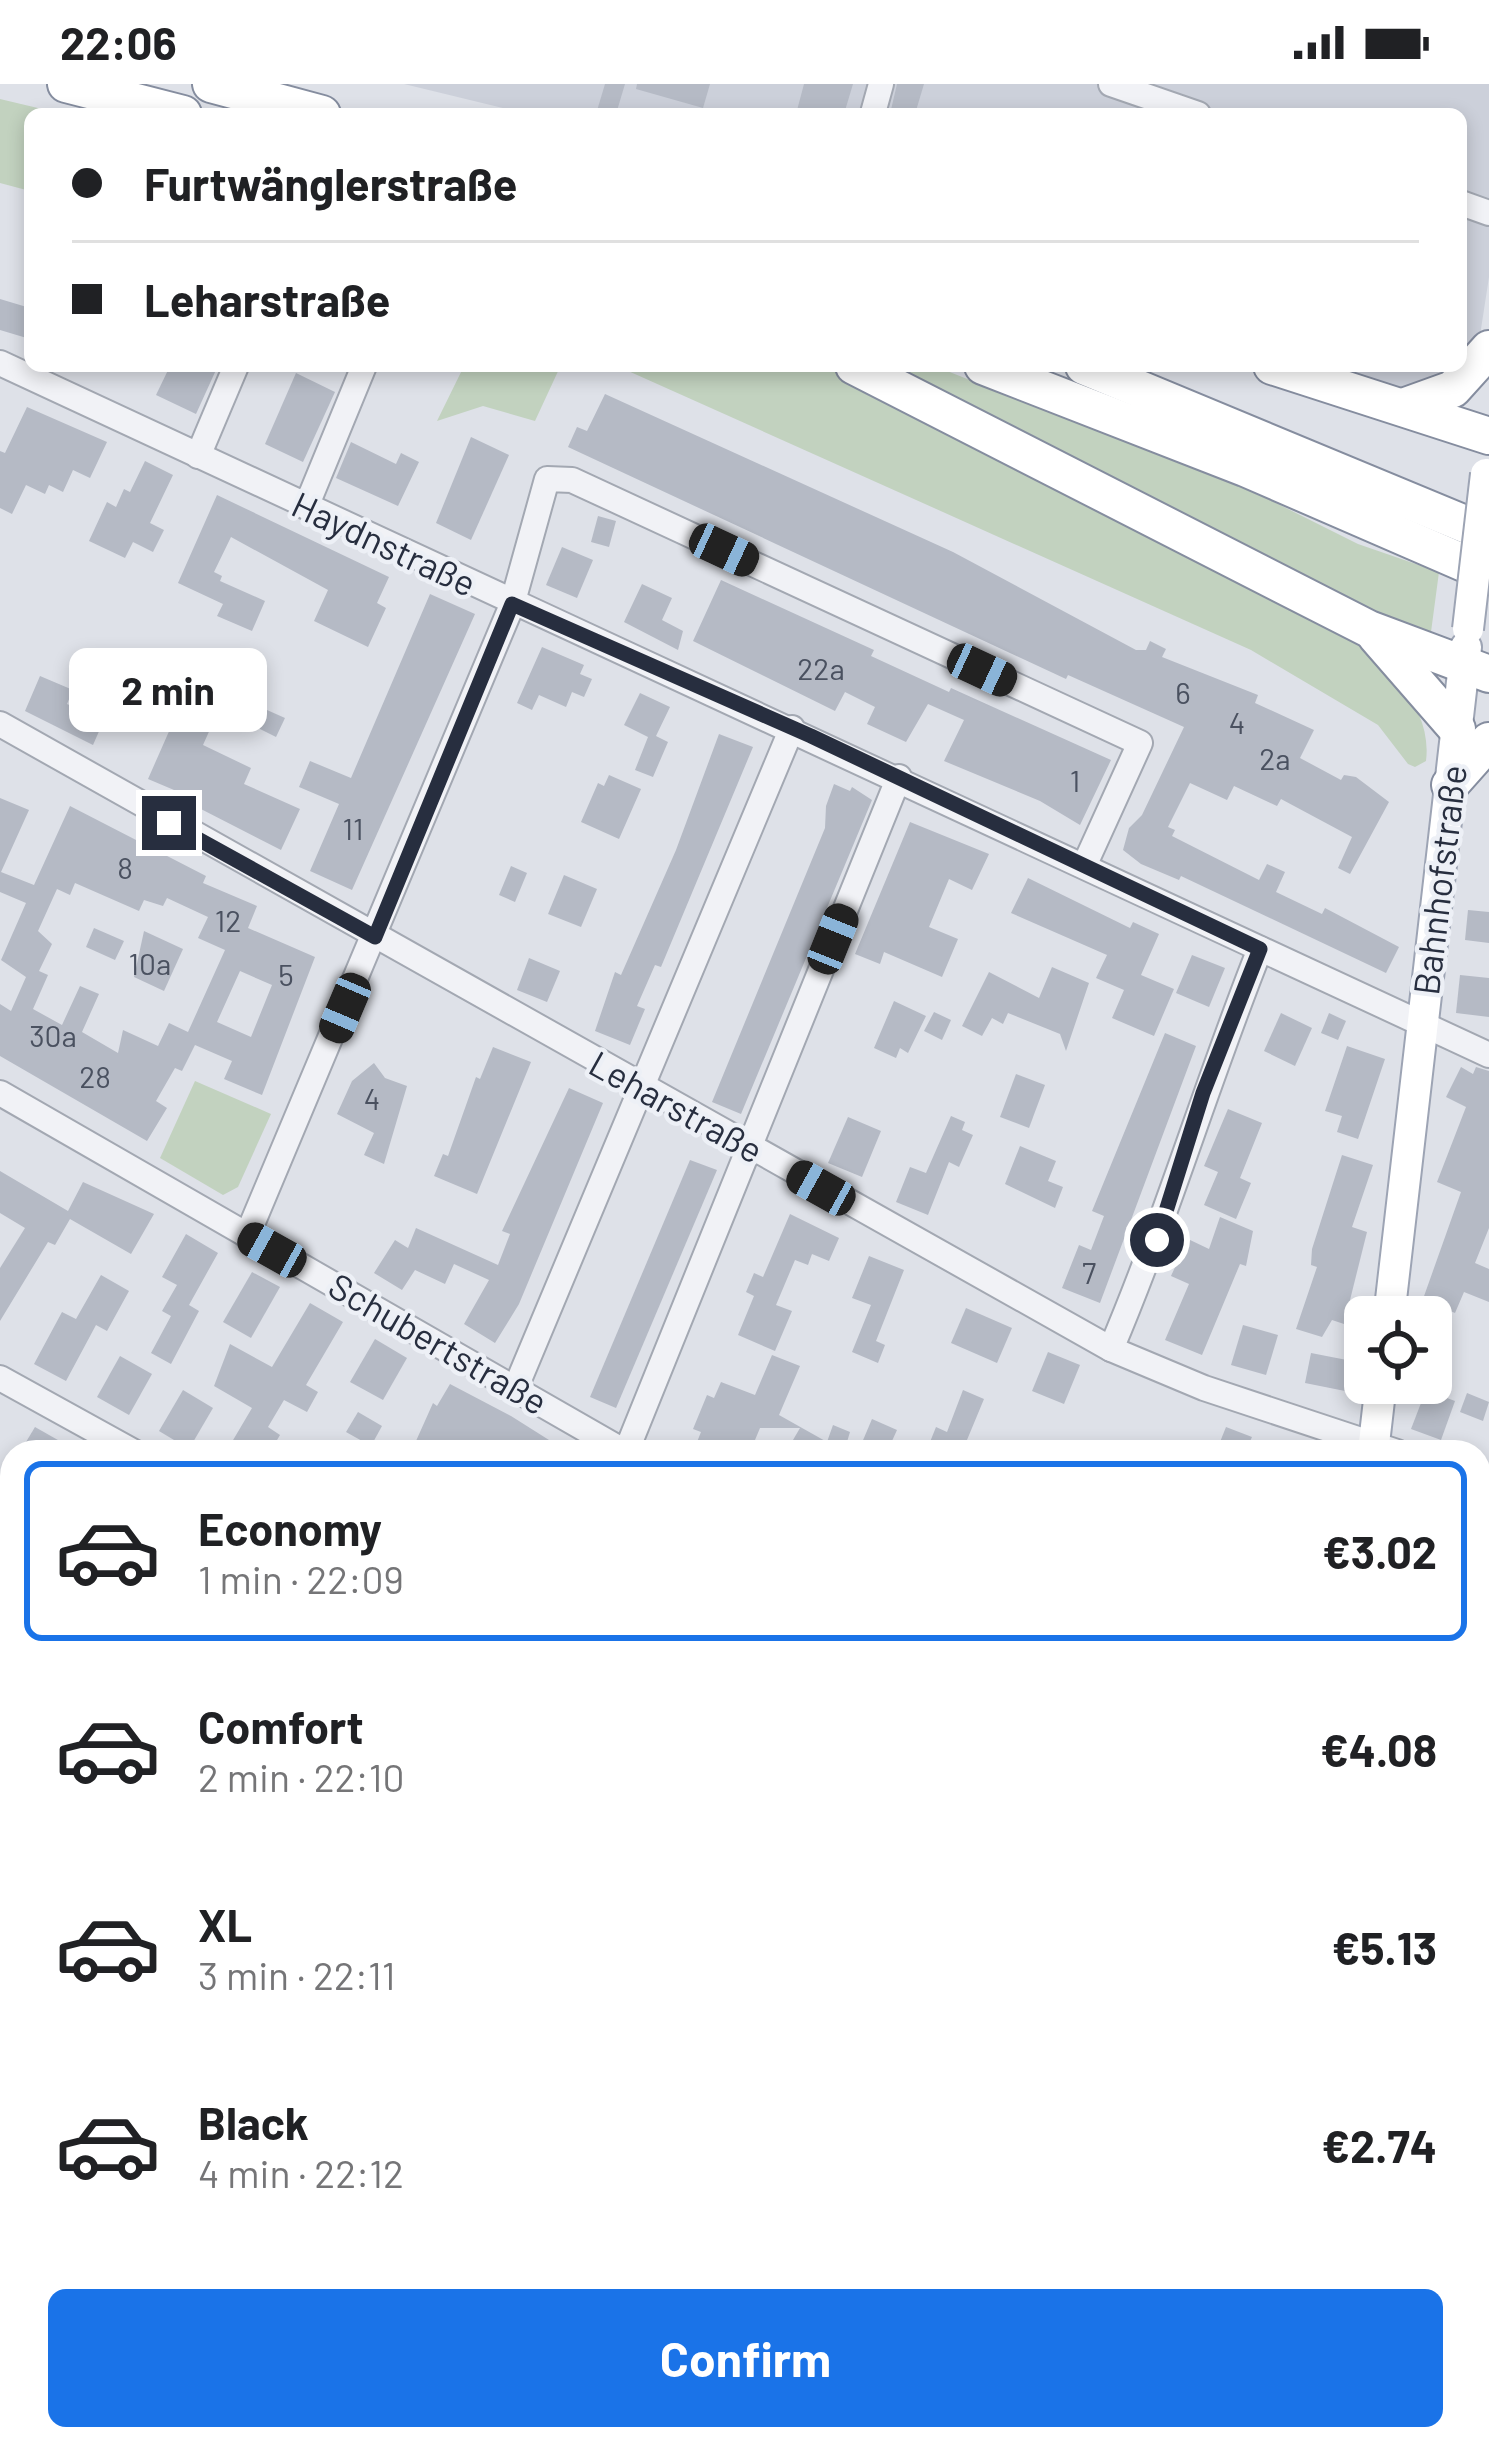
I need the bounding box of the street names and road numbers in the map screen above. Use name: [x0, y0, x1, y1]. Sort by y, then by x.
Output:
street label: Haydnstraße: [286, 481, 483, 604]
street label: Bahnhofstraße: [1403, 762, 1474, 997]
street label: Leharstraße: [583, 1040, 771, 1171]
street label: Schubertstraße: [322, 1263, 556, 1423]

